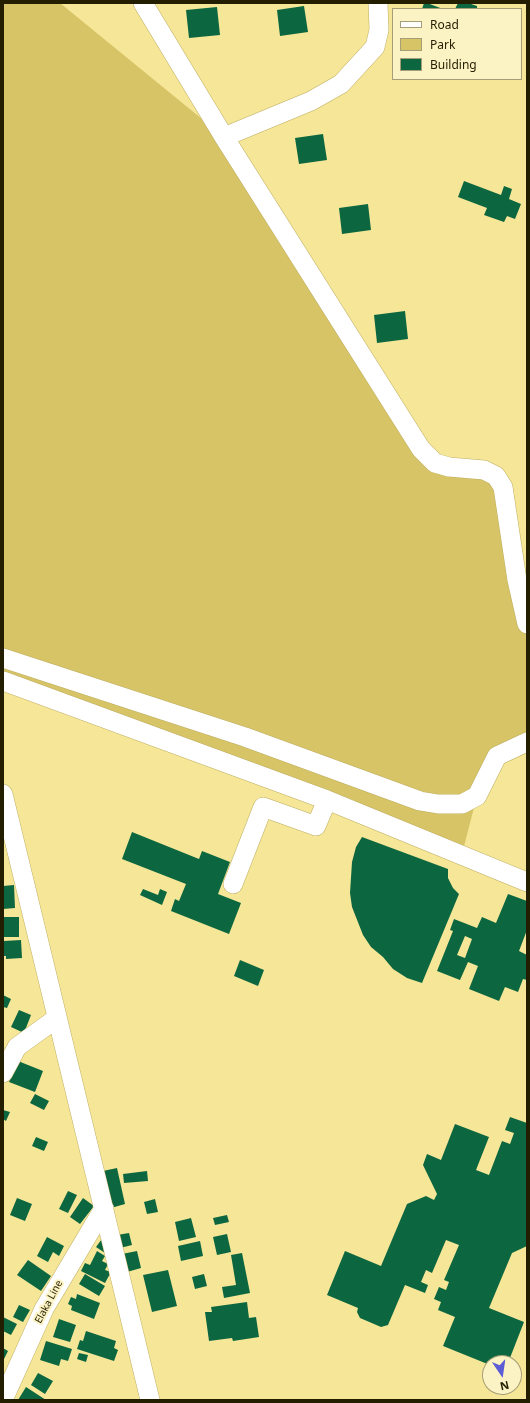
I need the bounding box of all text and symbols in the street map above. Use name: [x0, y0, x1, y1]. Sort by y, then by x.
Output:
legend: [392, 8, 522, 80]
text: Road: [430, 16, 459, 33]
text: Park: [430, 36, 455, 53]
text: Building: [430, 56, 477, 73]
street label: Elaka Line: [33, 1278, 65, 1326]
north arrow: [482, 1355, 522, 1395]
text: N: [499, 1378, 511, 1395]

